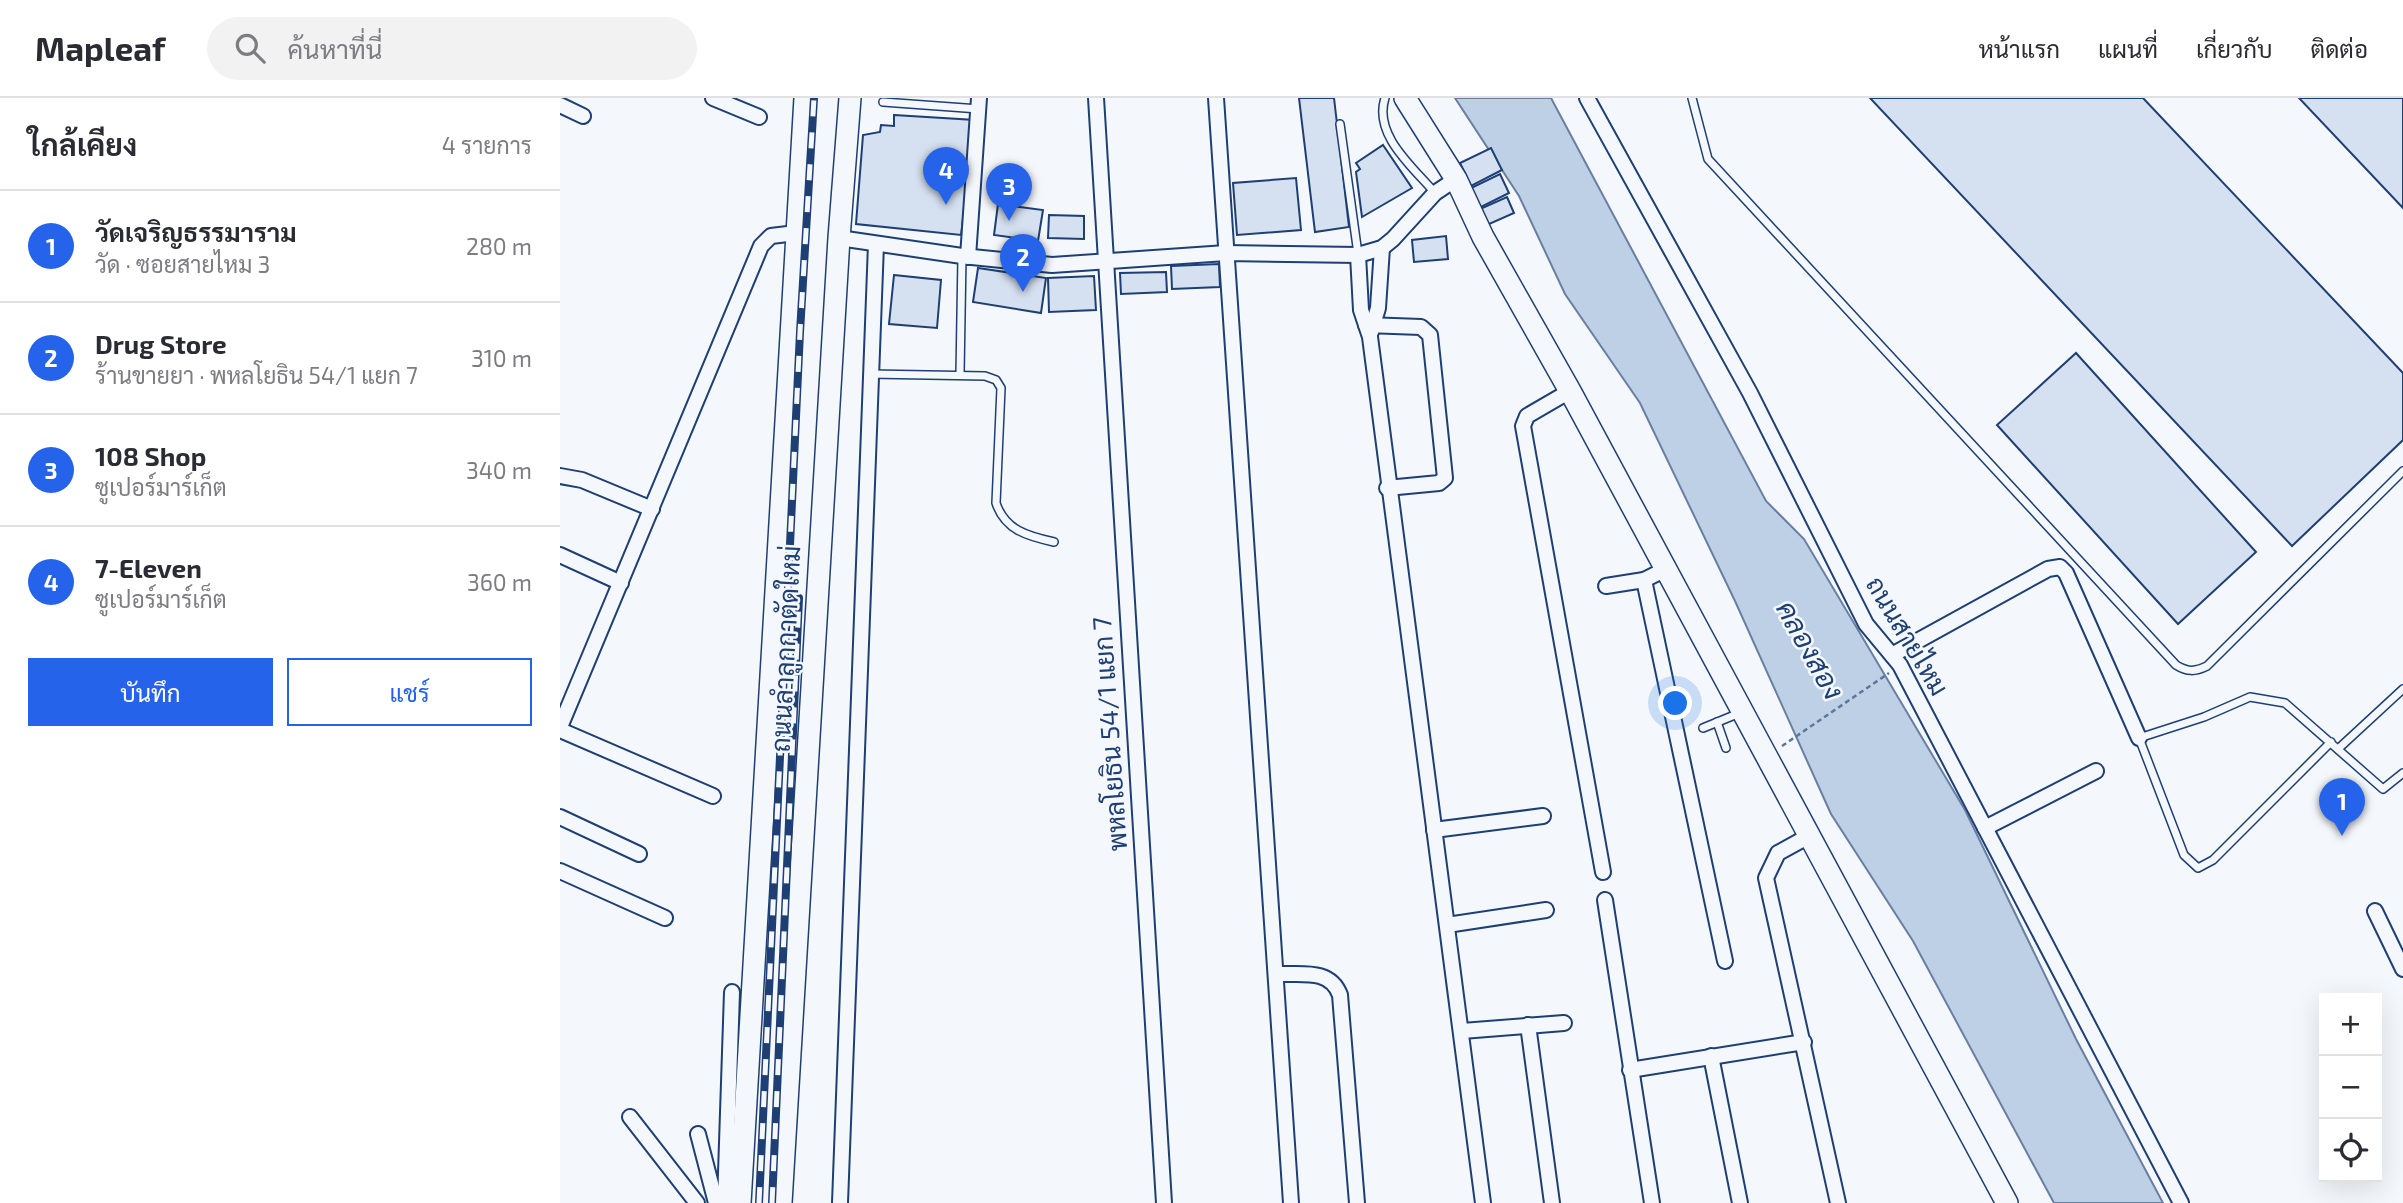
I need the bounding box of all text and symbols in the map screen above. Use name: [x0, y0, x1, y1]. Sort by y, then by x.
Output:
search box: [207, 17, 697, 80]
text: Mapleaf: [35, 28, 165, 68]
icon: search: [231, 29, 269, 67]
text: ค้นหาที่นี่: [287, 33, 382, 64]
text: หน้าแรก: [1979, 34, 2060, 63]
text: แผนที่: [2098, 34, 2158, 63]
text: เกี่ยวกับ: [2196, 34, 2273, 63]
text: ติดต่อ: [2311, 34, 2368, 63]
text: ใกล้เคียง: [28, 126, 137, 162]
text: 4 รายการ: [442, 131, 532, 159]
pin: 4: [923, 147, 969, 205]
pin: 3: [986, 163, 1032, 221]
text: วัดเจริญธรรมาราม: [95, 216, 297, 247]
text: 1: [46, 232, 56, 260]
text: 280 m: [466, 232, 532, 260]
pin: 2: [1000, 234, 1046, 292]
text: วัด · ซอยสายไหม 3: [95, 250, 270, 278]
text: Drug Store: [95, 328, 227, 359]
text: 2: [44, 344, 58, 372]
text: 310 m: [471, 344, 532, 372]
text: ร้านขายยา · พหลโยธิน 54/1 แยก 7: [95, 361, 418, 389]
text: 108 Shop: [95, 440, 206, 471]
text: 3: [44, 456, 58, 484]
text: 340 m: [466, 456, 532, 484]
text: ซูเปอร์มาร์เก็ต: [95, 473, 227, 501]
street label: ถนนลำลูกกาตัดใหม่: [764, 545, 809, 753]
text: 7-Eleven: [95, 552, 202, 583]
text: 4: [44, 568, 58, 596]
text: 360 m: [467, 568, 532, 596]
street label: ถนนสายไหม: [1861, 570, 1956, 700]
text: ซูเปอร์มาร์เก็ต: [95, 585, 227, 613]
water label: คลองสอง: [1770, 594, 1852, 705]
street label: พหลโยธิน 54/1 แยก 7: [1085, 616, 1132, 852]
button: บันทึก: [28, 658, 273, 726]
button: แชร์: [287, 658, 532, 726]
your location: [1658, 686, 1692, 720]
pin: 1: [2319, 778, 2365, 836]
map controls: [2319, 993, 2382, 1182]
button: +: [2319, 993, 2382, 1056]
button: −: [2319, 1056, 2382, 1119]
button: locate: [2319, 1119, 2382, 1182]

